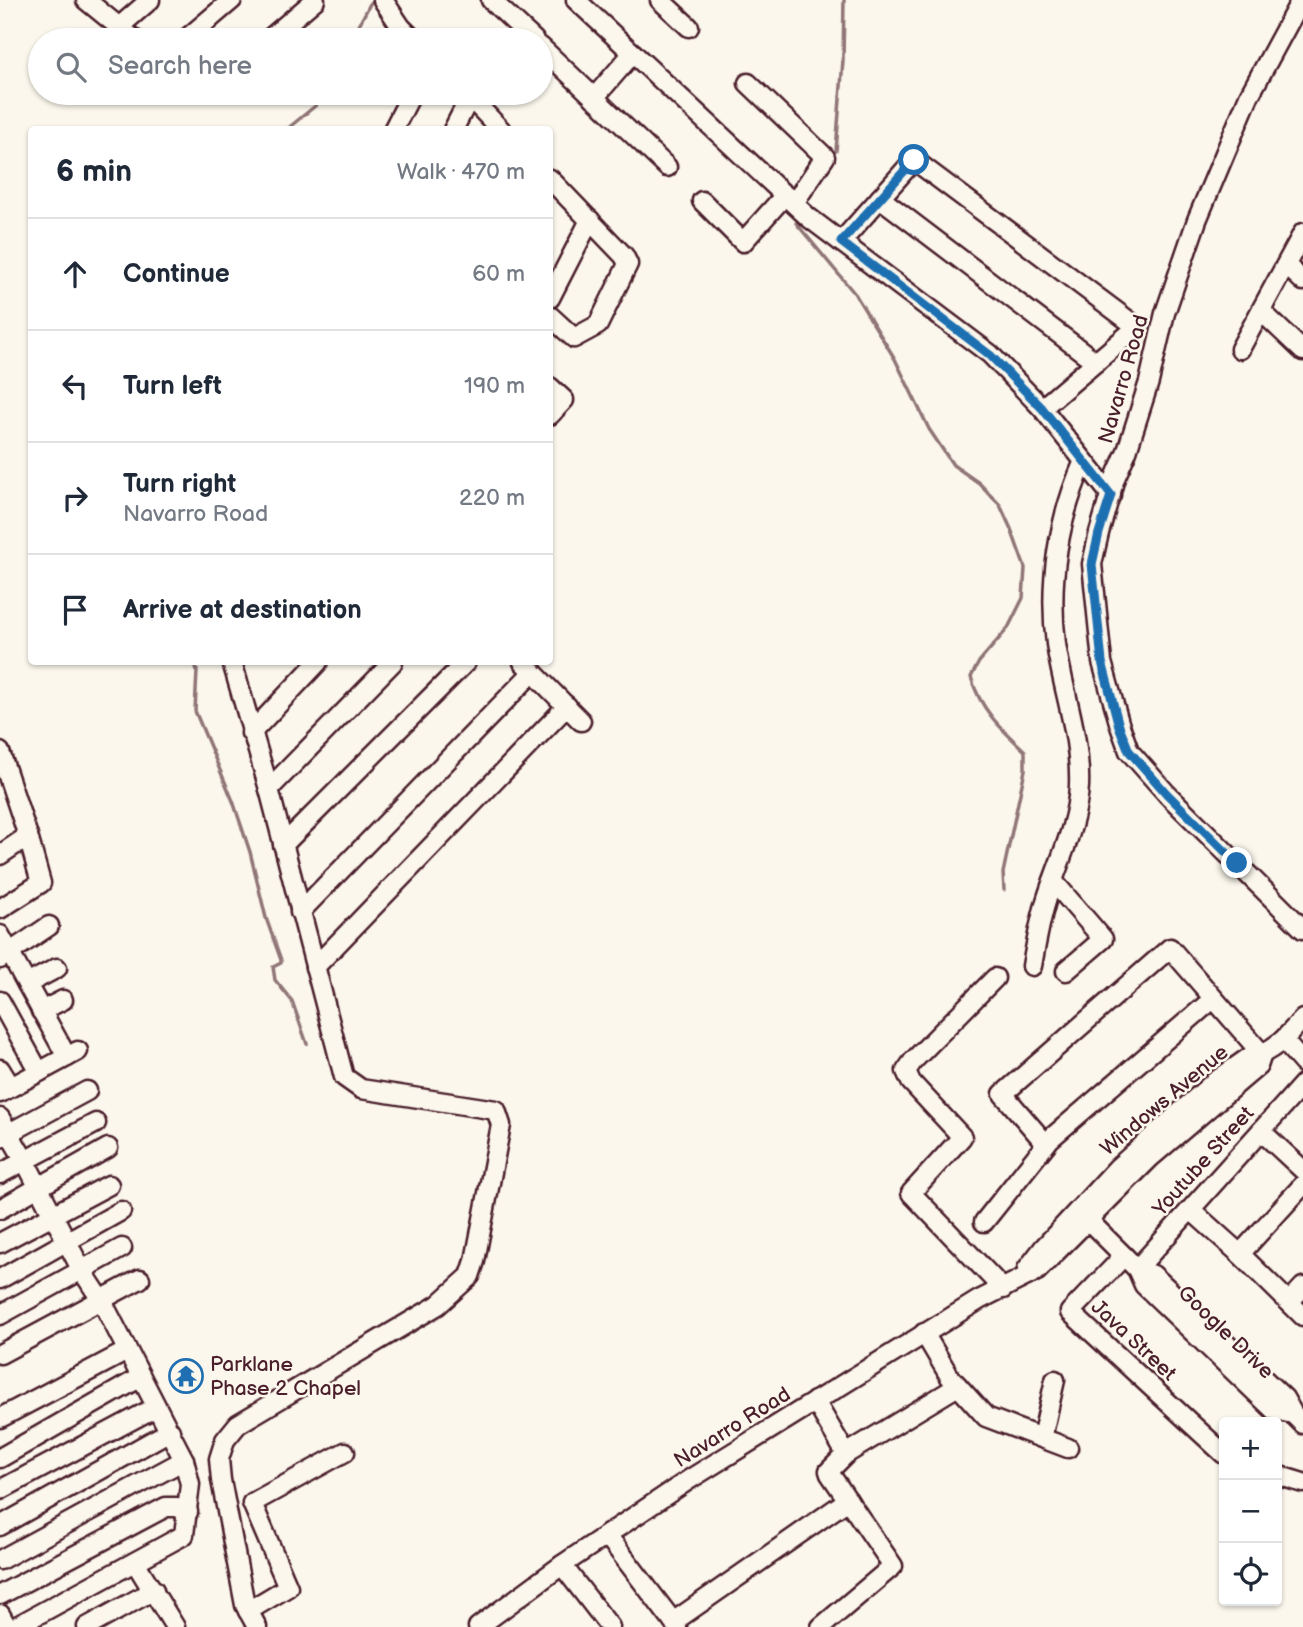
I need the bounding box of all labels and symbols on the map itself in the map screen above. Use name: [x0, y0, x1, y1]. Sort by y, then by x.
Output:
route start: [898, 144, 929, 175]
street label: Navarro Road: [1093, 312, 1154, 446]
route end: [1221, 847, 1252, 878]
street label: Windows Avenue: [1095, 1040, 1233, 1161]
street label: Youtube Street: [1147, 1101, 1260, 1222]
street label: Google Drive: [1172, 1280, 1279, 1384]
street label: Java Street: [1086, 1295, 1182, 1386]
place label: Parklane Phase 2 Chapel: [210, 1352, 361, 1401]
temple icon: Parklane Phase 2 Chapel: [167, 1357, 205, 1395]
street label: Navarro Road: [669, 1382, 795, 1473]

